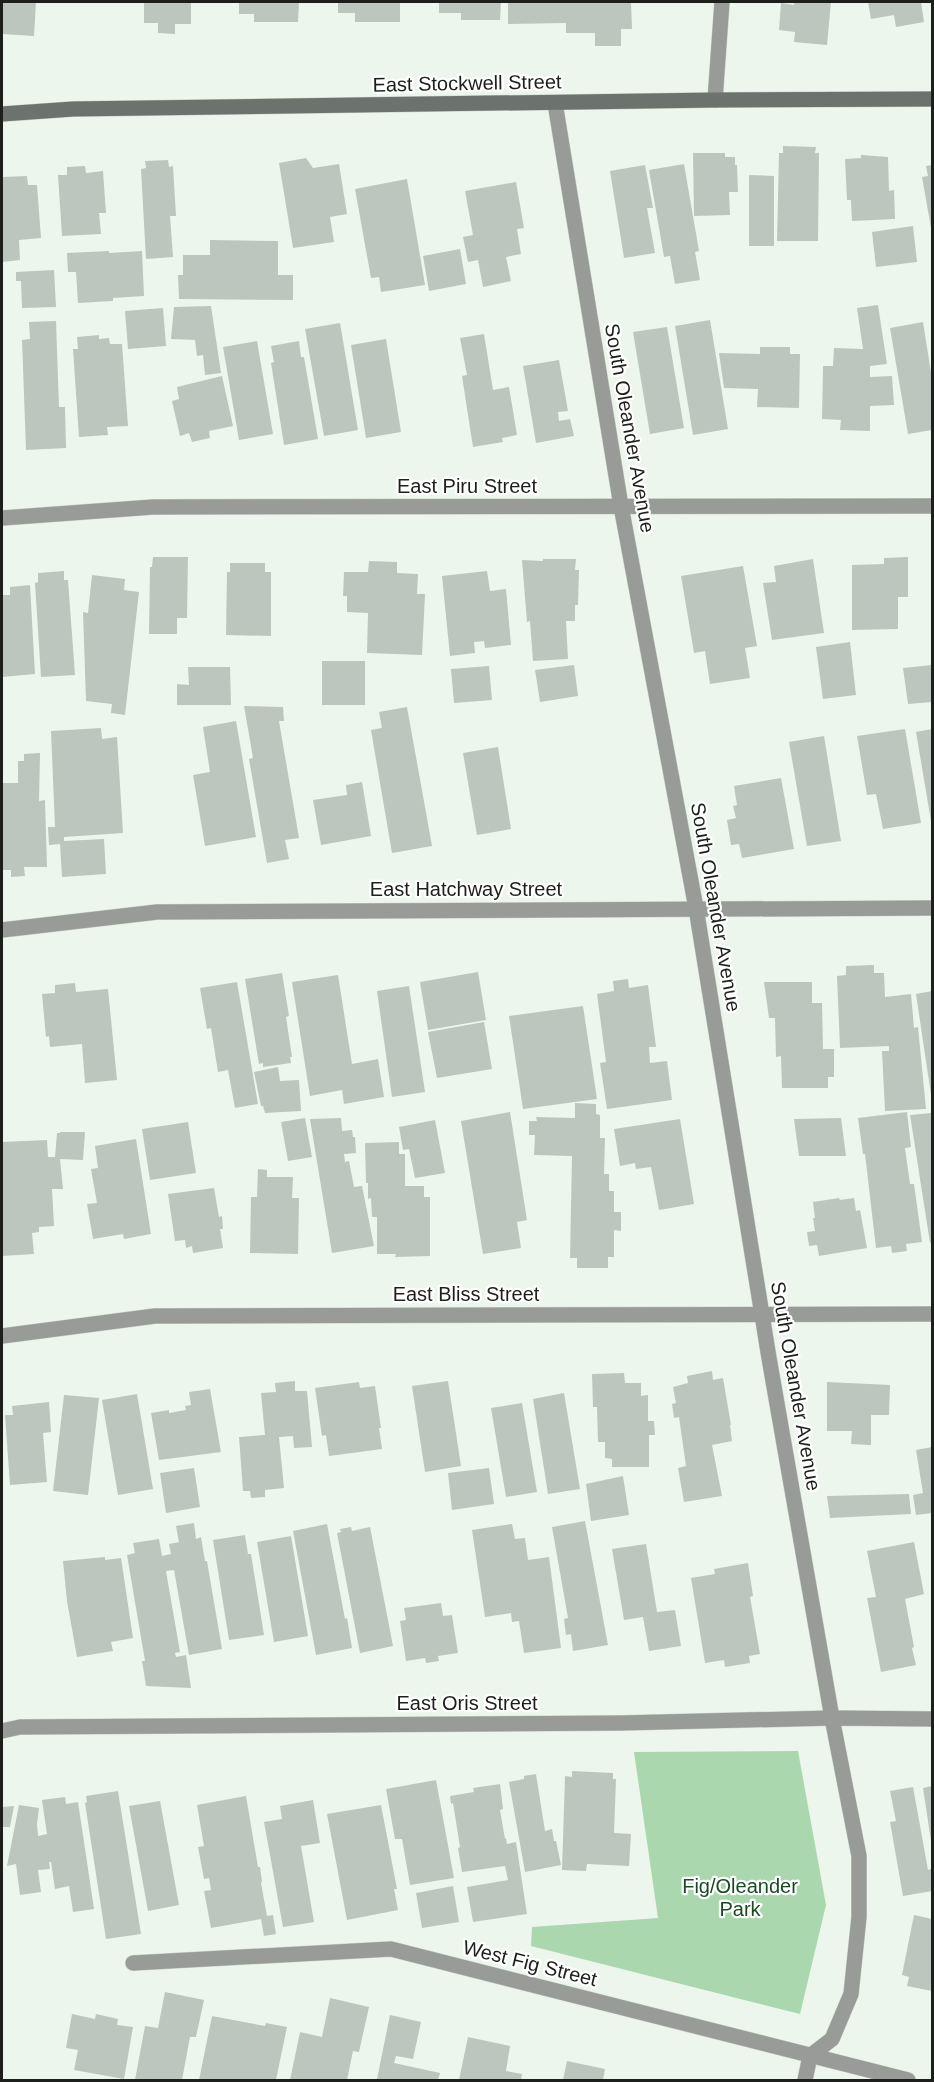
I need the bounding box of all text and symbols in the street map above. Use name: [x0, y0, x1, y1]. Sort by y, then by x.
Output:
street label: East Stockwell Street: [372, 70, 562, 96]
street label: South Oleander Avenue: [601, 322, 659, 534]
street label: East Piru Street: [397, 475, 537, 497]
street label: South Oleander Avenue: [687, 801, 745, 1013]
street label: East Hatchway Street: [370, 878, 563, 900]
street label: South Oleander Avenue: [767, 1280, 825, 1492]
street label: East Bliss Street: [393, 1283, 540, 1305]
street label: East Oris Street: [396, 1692, 538, 1714]
park label: Fig/Oleander Park: [682, 1875, 798, 1920]
street label: West Fig Street: [461, 1936, 600, 1990]

